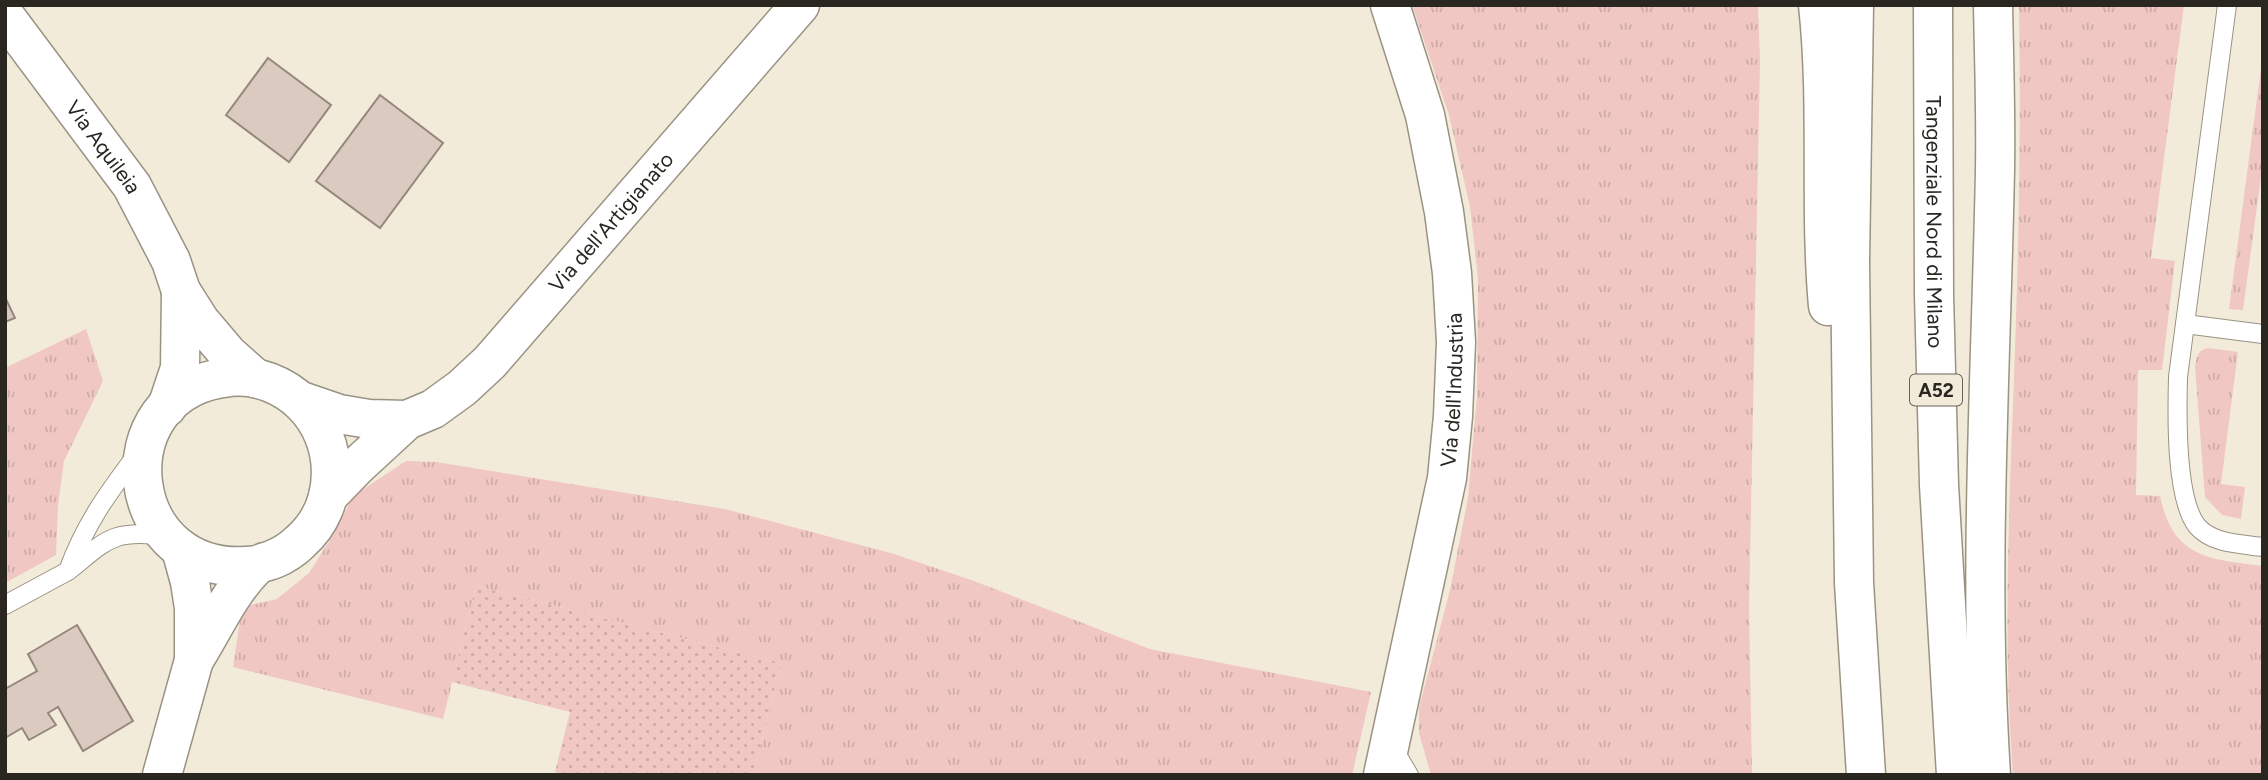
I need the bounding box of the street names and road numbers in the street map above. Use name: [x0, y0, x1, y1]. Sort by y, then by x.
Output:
street label: Via Aquileia: [61, 96, 147, 197]
street label: Tangenziale Nord di Milano: [1921, 96, 1948, 349]
street label: Via dell'Artigianato: [543, 147, 678, 297]
street label: Via dell'Industria: [1435, 312, 1468, 468]
road number: A52: [1910, 374, 1962, 406]

